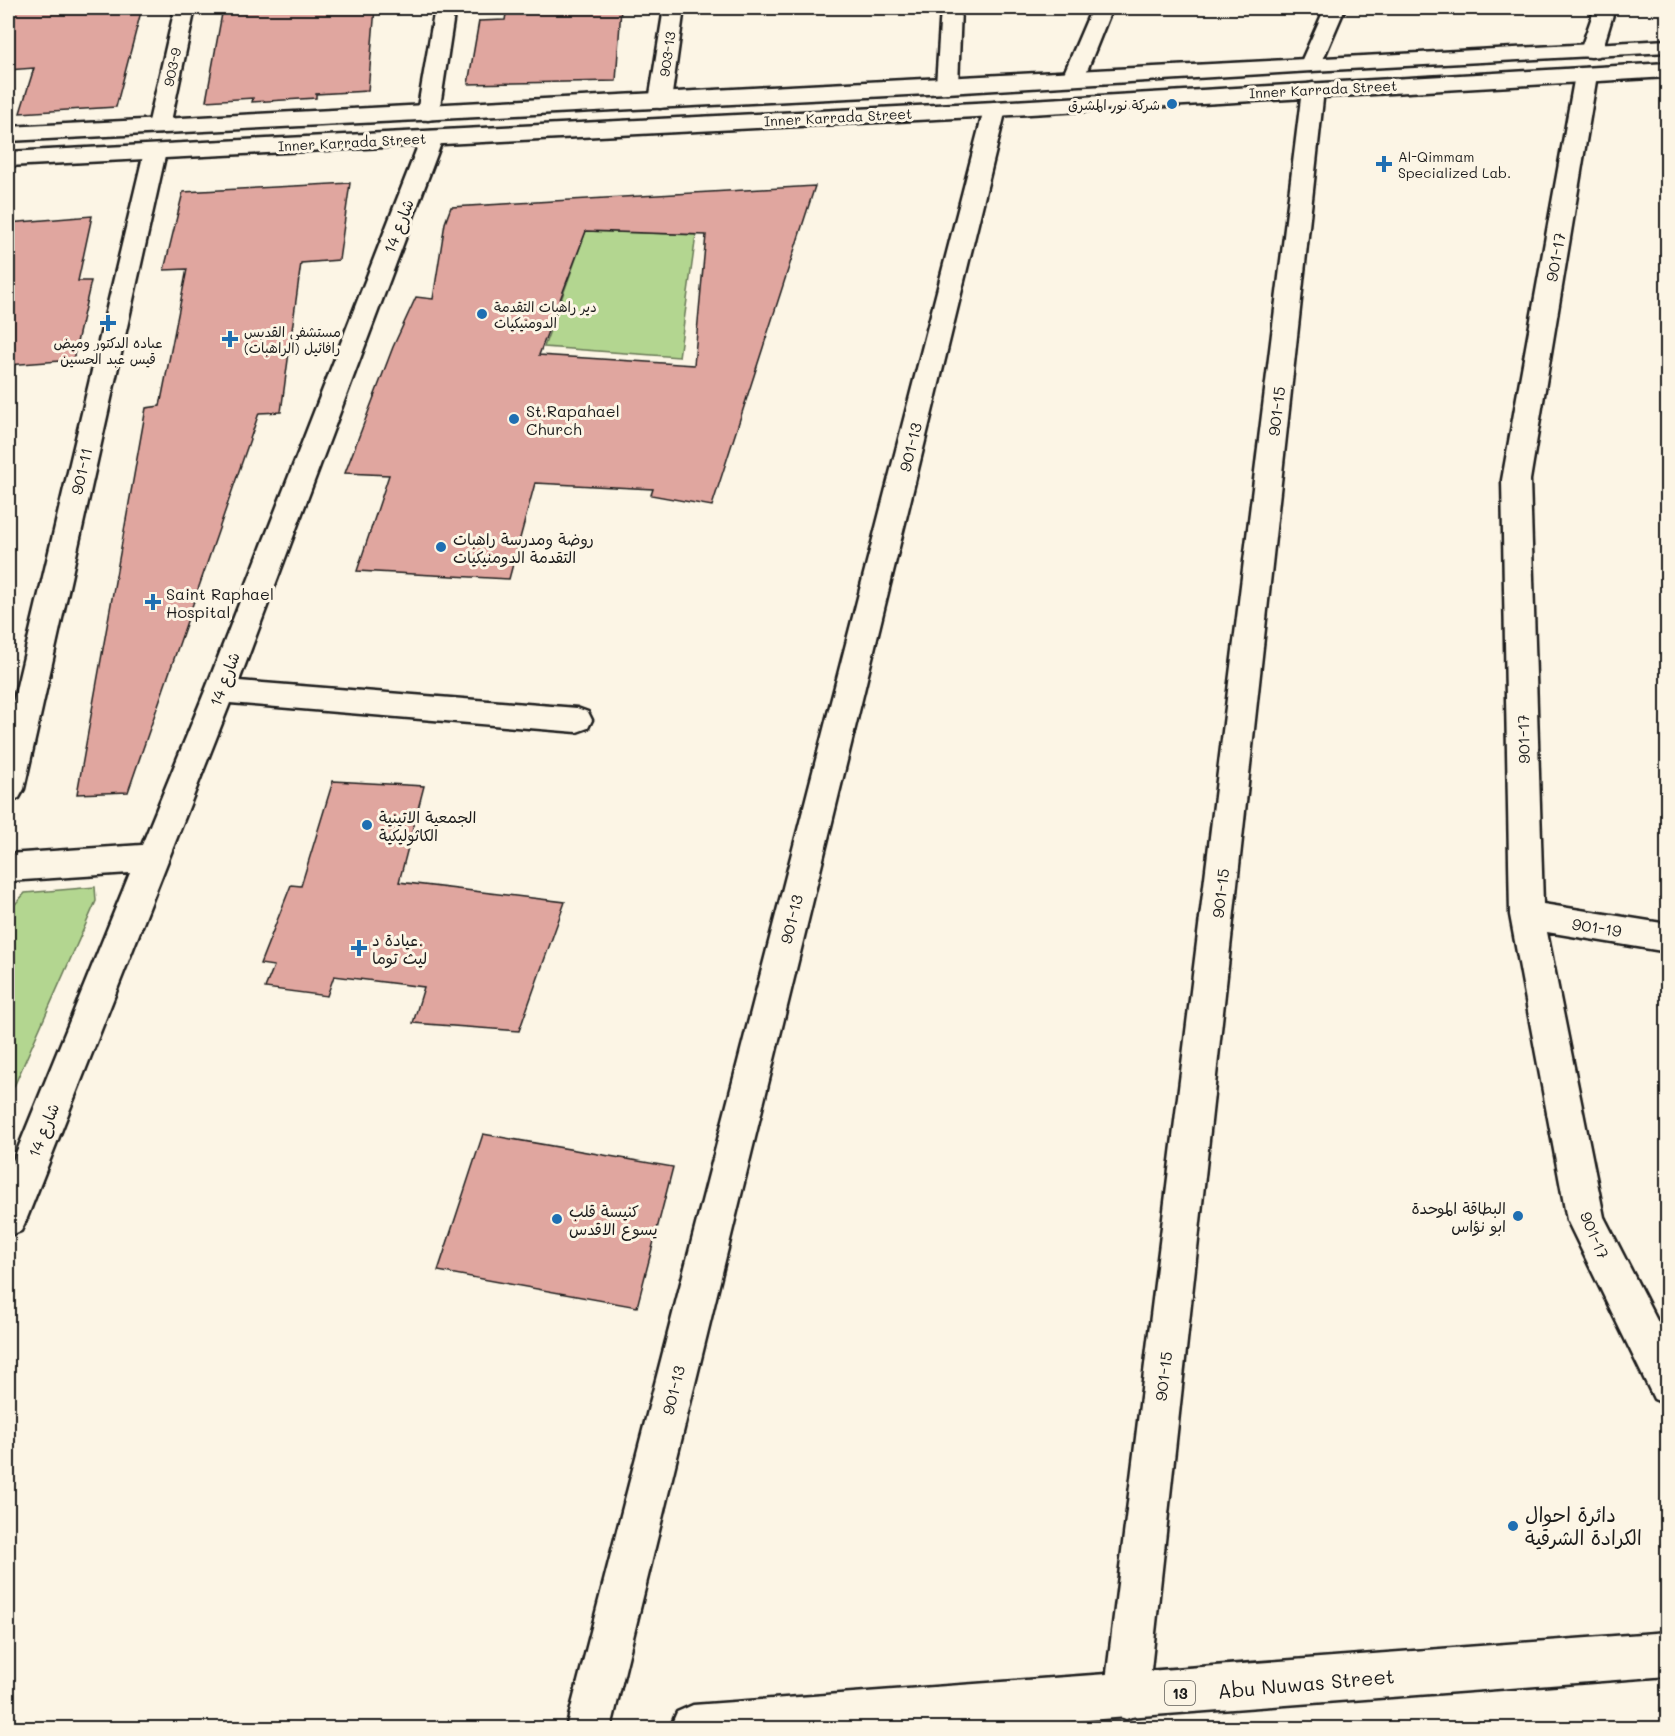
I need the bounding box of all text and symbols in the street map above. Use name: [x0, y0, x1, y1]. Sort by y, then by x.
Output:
street label: 903-13: [654, 30, 680, 78]
street label: 903-9: [159, 46, 185, 88]
street label: Inner Karrada Street: [1248, 76, 1398, 102]
place label: شركة نور المشرق: [1068, 95, 1160, 114]
marker: شركة نور المشرق: [1165, 97, 1179, 111]
street label: Inner Karrada Street: [763, 104, 913, 130]
street label: Inner Karrada Street: [277, 129, 427, 155]
place label: Al-Qimmam Specialized Lab.: [1398, 147, 1511, 182]
marker: Al-Qimmam Specialized Lab.: [1375, 155, 1393, 173]
street label: شارع 14: [378, 196, 420, 257]
street label: 901-17: [1540, 231, 1570, 283]
place label: دير راهبات التقدمة الدومنيكيات: [494, 297, 597, 332]
marker: دير راهبات التقدمة الدومنيكيات: [475, 307, 489, 321]
marker: عياده الدكتور وميض قيس عبد الحسين: [99, 314, 117, 332]
place label: مستشفى القديس رافائيل (الراهبات): [244, 322, 341, 357]
marker: مستشفى القديس رافائيل (الراهبات): [221, 330, 239, 348]
place label: عياده الدكتور وميض قيس عبد الحسين: [53, 333, 163, 368]
street label: 901-15: [1263, 385, 1289, 437]
place label: St.Rapahael Church: [526, 400, 620, 439]
marker: St.Rapahael Church: [507, 412, 521, 426]
street label: 901-13: [894, 420, 926, 474]
street label: 901-11: [65, 445, 97, 497]
place label: روضة ومدرسة راهبات التقدمة الدومنيكيات: [453, 528, 594, 567]
marker: روضة ومدرسة راهبات التقدمة الدومنيكيات: [434, 540, 448, 554]
place label: Saint Raphael Hospital: [166, 583, 274, 622]
marker: Saint Raphael Hospital: [144, 593, 162, 611]
street label: شارع 14: [204, 649, 246, 710]
street label: 901-17: [1512, 714, 1534, 764]
place label: الجمعية الاتينية الكاثوليكية: [379, 806, 476, 846]
marker: الجمعية الاتينية الكاثوليكية: [360, 818, 374, 832]
street label: 901-15: [1207, 867, 1233, 919]
street label: 901-13: [775, 892, 807, 946]
street label: 901-19: [1571, 913, 1623, 941]
place label: عيادة د. ليث توما: [372, 929, 427, 969]
marker: عيادة د. ليث توما: [350, 939, 368, 957]
street label: شارع 14: [23, 1100, 65, 1161]
place label: البطاقة الموحدة ابو نؤاس: [1411, 1197, 1506, 1237]
place label: كنيسة قلب يسوع الاقدس: [569, 1200, 658, 1241]
street label: 901-17: [1576, 1208, 1614, 1262]
marker: البطاقة الموحدة ابو نؤاس: [1511, 1209, 1525, 1223]
marker: كنيسة قلب يسوع الاقدس: [550, 1212, 564, 1226]
street label: 901-15: [1150, 1350, 1176, 1402]
street label: 901-13: [657, 1363, 689, 1417]
place label: دائرة احوال الكرادة الشرقية: [1525, 1501, 1642, 1550]
marker: دائرة احوال الكرادة الشرقية: [1506, 1519, 1520, 1533]
street label: Abu Nuwas Street: [1217, 1662, 1395, 1704]
road number: 13: [1165, 1681, 1195, 1705]

